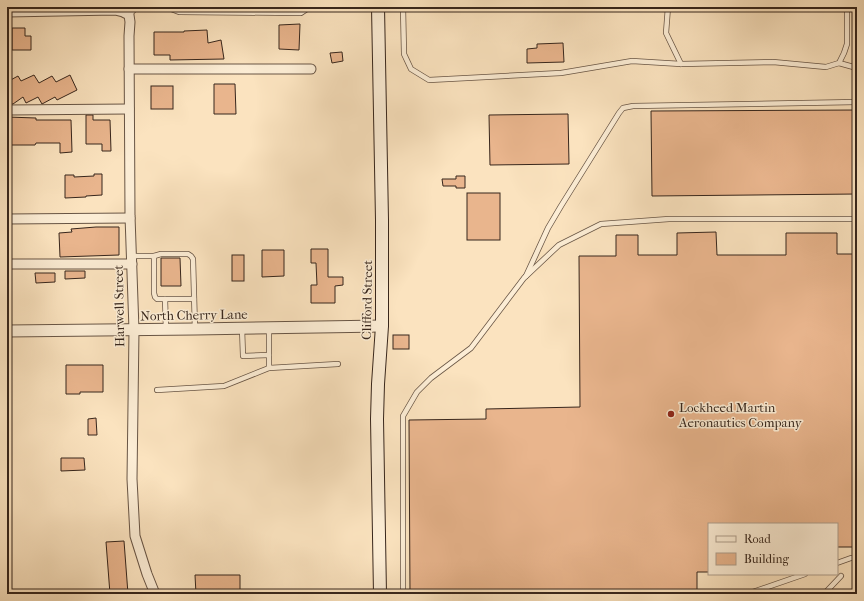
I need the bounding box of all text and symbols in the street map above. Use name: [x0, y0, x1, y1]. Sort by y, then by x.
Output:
street label: Clifford Street: [359, 260, 375, 340]
street label: Harwell Street: [111, 265, 127, 347]
street label: North Cherry Lane: [140, 307, 248, 323]
place label: Lockheed Martin Aeronautics Company: [678, 400, 803, 430]
marker: Lockheed Martin Aeronautics Company: [666, 409, 676, 419]
legend: [708, 523, 838, 575]
text: Road: [744, 532, 771, 546]
text: Building: [744, 552, 789, 566]

